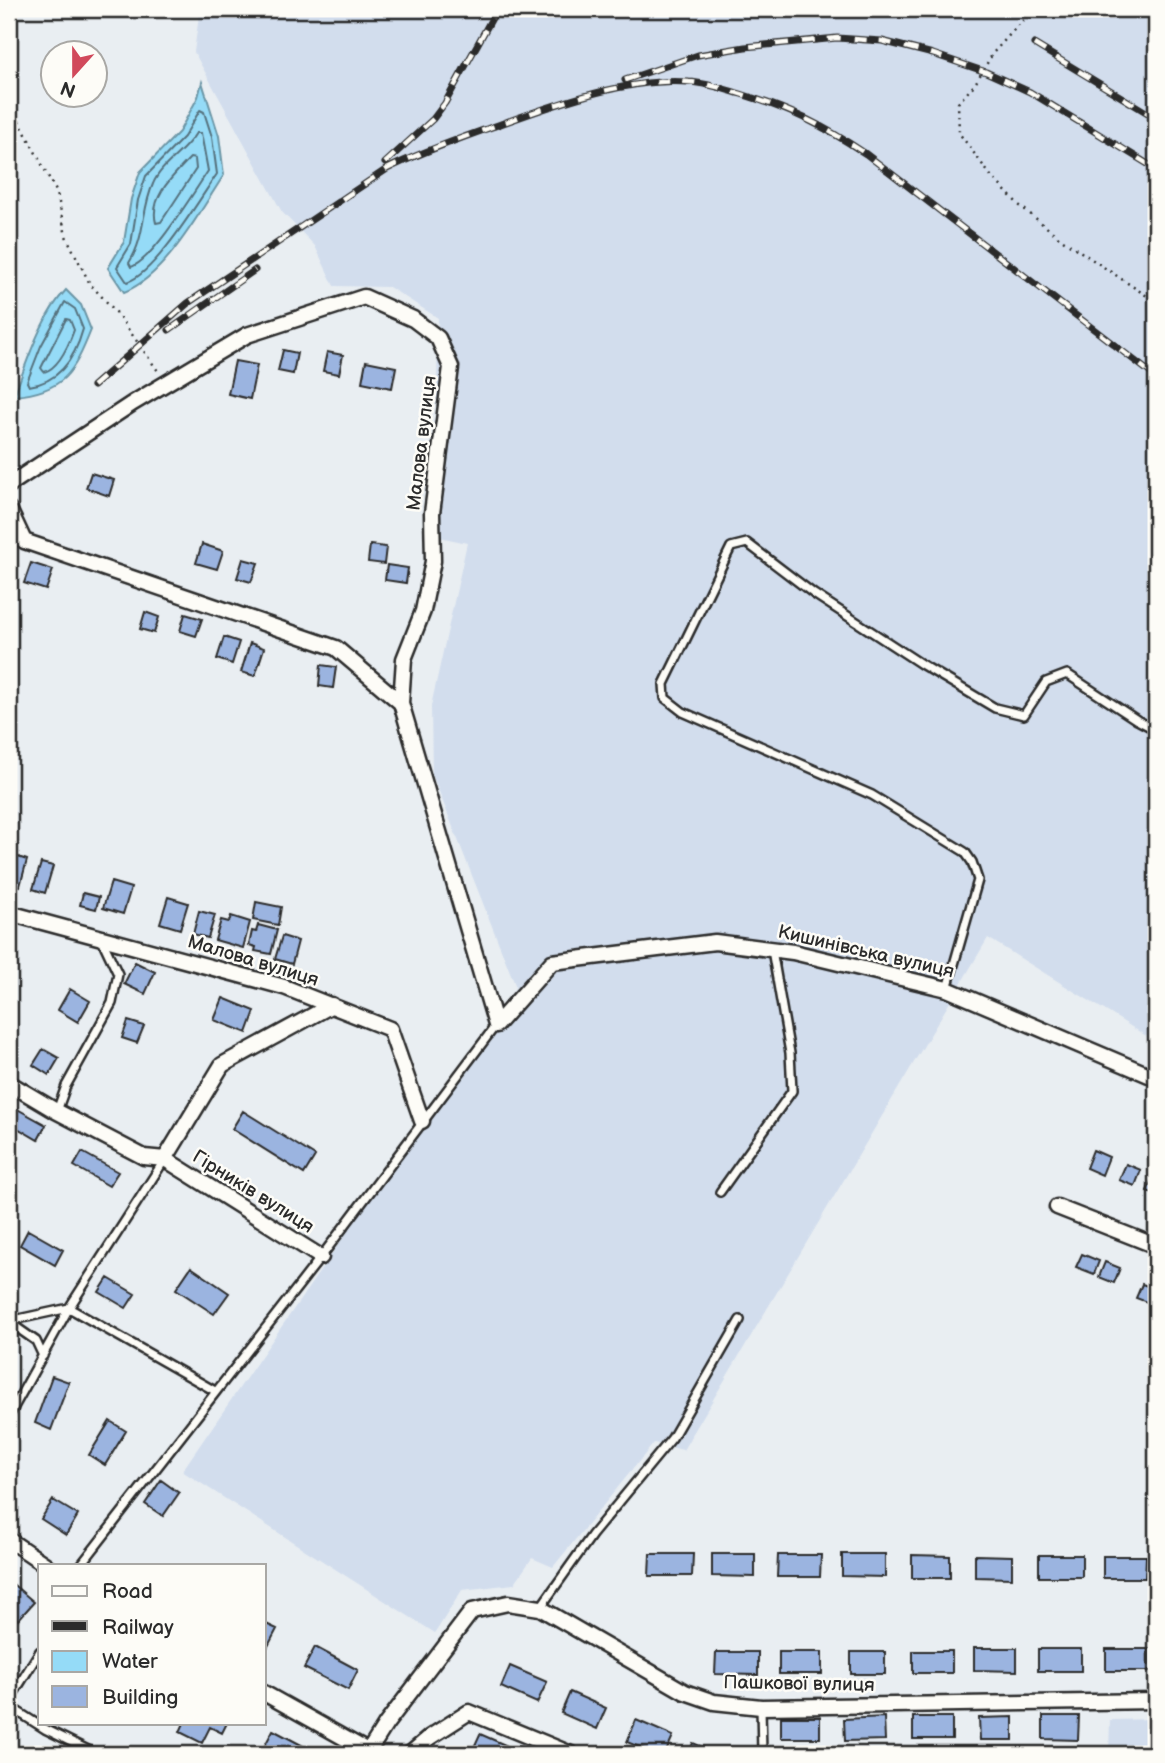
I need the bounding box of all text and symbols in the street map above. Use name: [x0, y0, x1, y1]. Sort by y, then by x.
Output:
north arrow: [38, 38, 108, 108]
text: N: [58, 75, 79, 102]
street label: Малова вулиця: [402, 374, 442, 512]
street label: Кишинівська вулиця: [776, 921, 956, 983]
street label: Малова вулиця: [185, 930, 321, 992]
street label: Гірників вулиця: [188, 1145, 318, 1239]
legend: [38, 1564, 266, 1724]
text: Road: [102, 1579, 153, 1604]
text: Railway: [102, 1615, 174, 1640]
text: Water: [102, 1649, 158, 1674]
street label: Пашкової вулиця: [723, 1671, 875, 1697]
text: Building: [102, 1685, 178, 1710]

